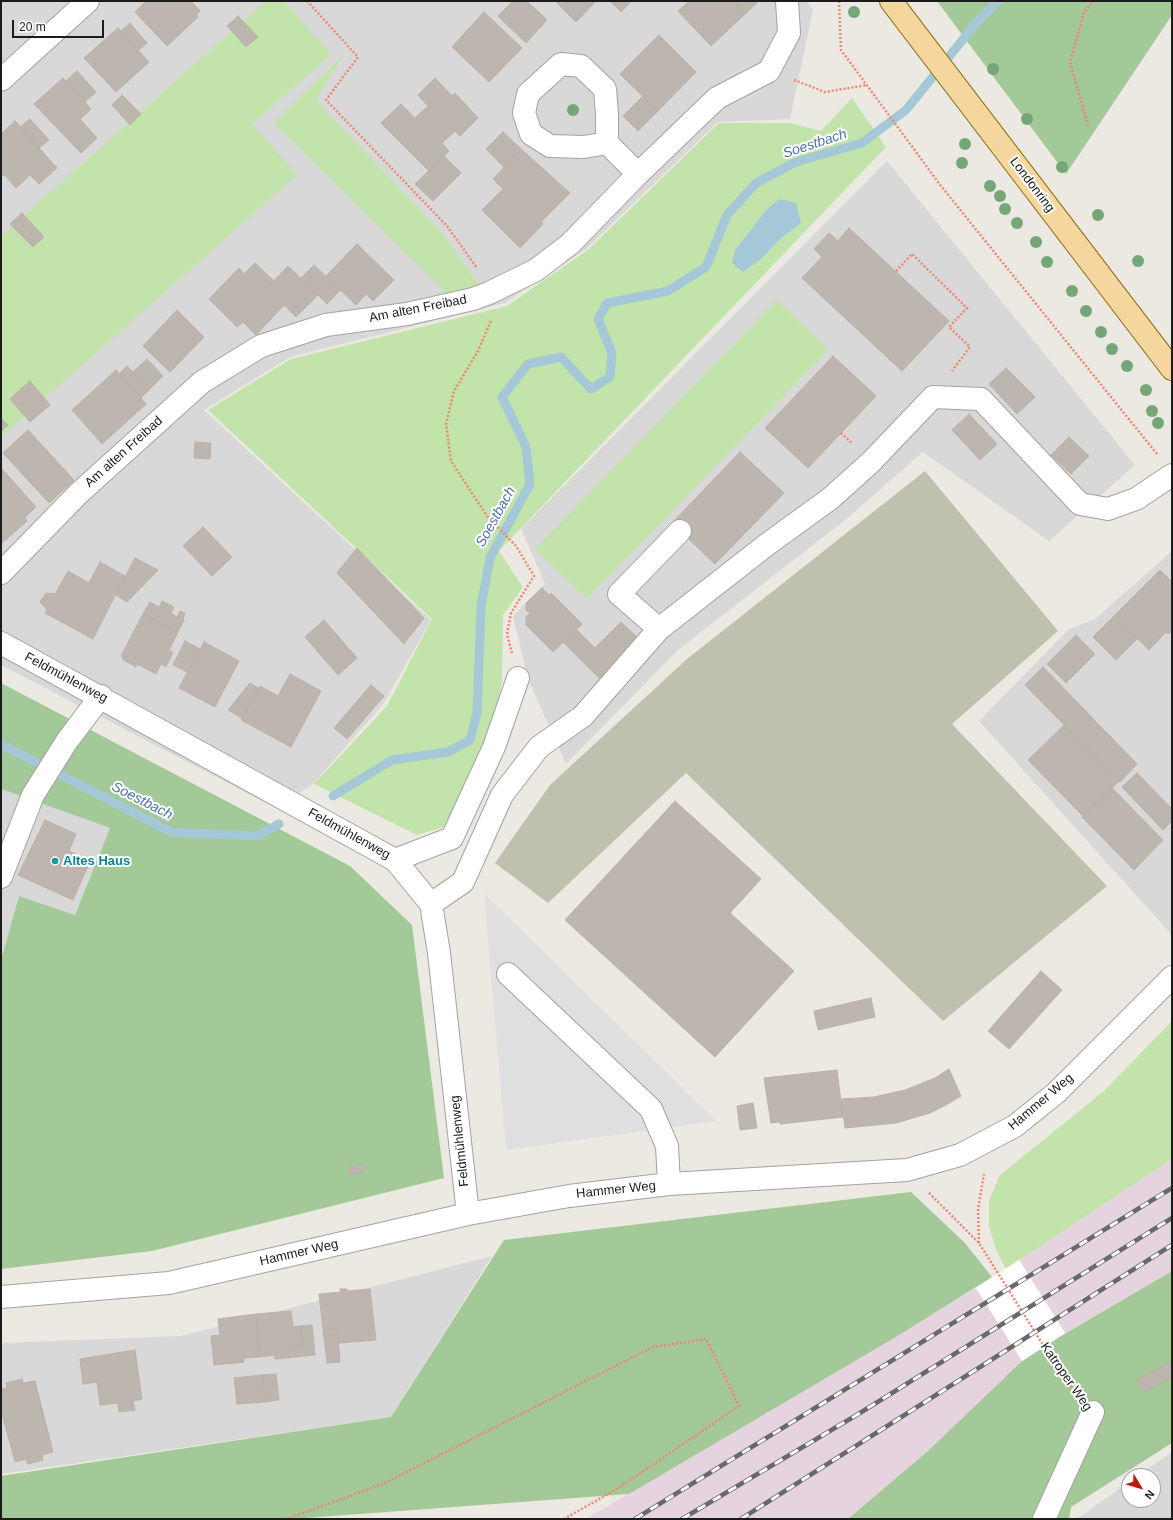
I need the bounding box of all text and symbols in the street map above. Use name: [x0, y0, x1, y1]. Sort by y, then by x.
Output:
scale bar: [14, 12, 106, 38]
text: 20 m: [19, 20, 46, 34]
water label: Soestbach: [781, 126, 849, 162]
street label: Londonring: [1006, 154, 1058, 216]
street label: Am alten Freibad: [368, 292, 468, 326]
street label: Am alten Freibad: [82, 413, 166, 491]
water label: Soestbach: [473, 484, 519, 550]
street label: Feldmühlenweg: [22, 650, 110, 706]
water label: Soestbach: [109, 778, 175, 824]
street label: Feldmühlenweg: [305, 805, 393, 863]
place label: Altes Haus: [63, 853, 130, 869]
marker: Altes Haus: [50, 856, 60, 866]
street label: Hammer Weg: [1005, 1070, 1077, 1134]
street label: Feldmühlenweg: [447, 1095, 473, 1187]
street label: Hammer Weg: [575, 1178, 657, 1202]
street label: Hammer Weg: [258, 1236, 340, 1270]
street label: Katroper Weg: [1037, 1340, 1095, 1414]
north arrow: [1121, 1468, 1161, 1508]
text: N: [1142, 1488, 1157, 1502]

